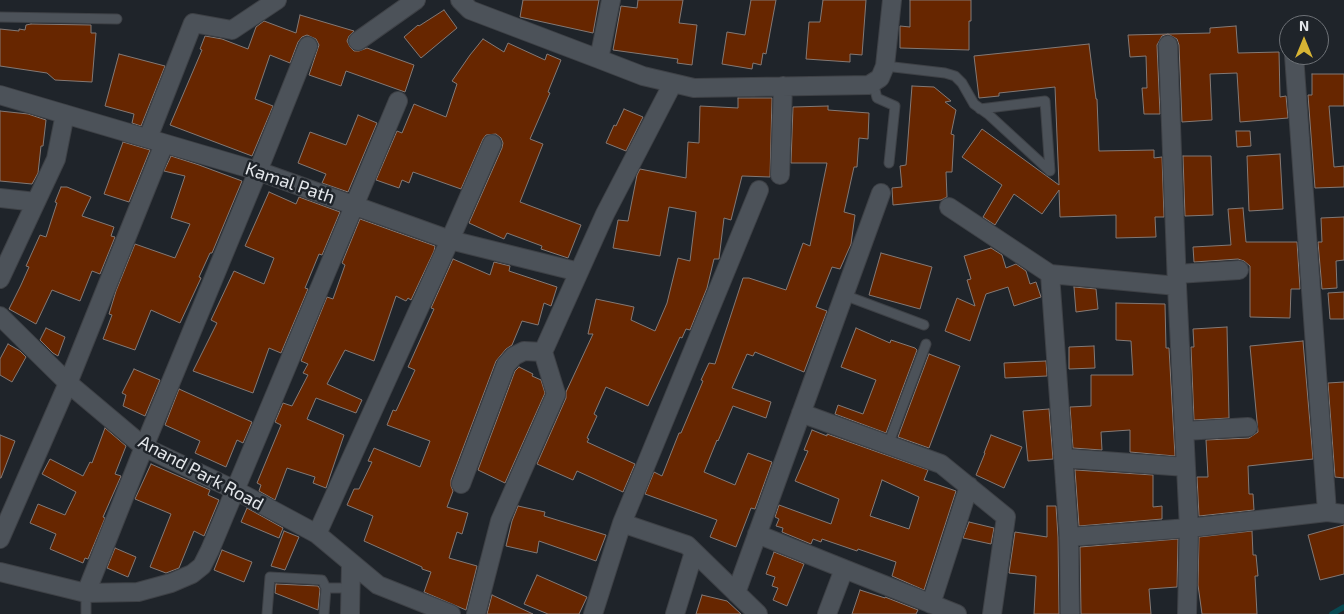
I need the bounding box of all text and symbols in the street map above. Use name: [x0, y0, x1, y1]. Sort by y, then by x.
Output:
north arrow: [1279, 15, 1329, 65]
text: N: [1299, 17, 1309, 34]
street label: Kamal Path: [242, 158, 338, 208]
street label: Anand Park Road: [135, 431, 267, 515]

